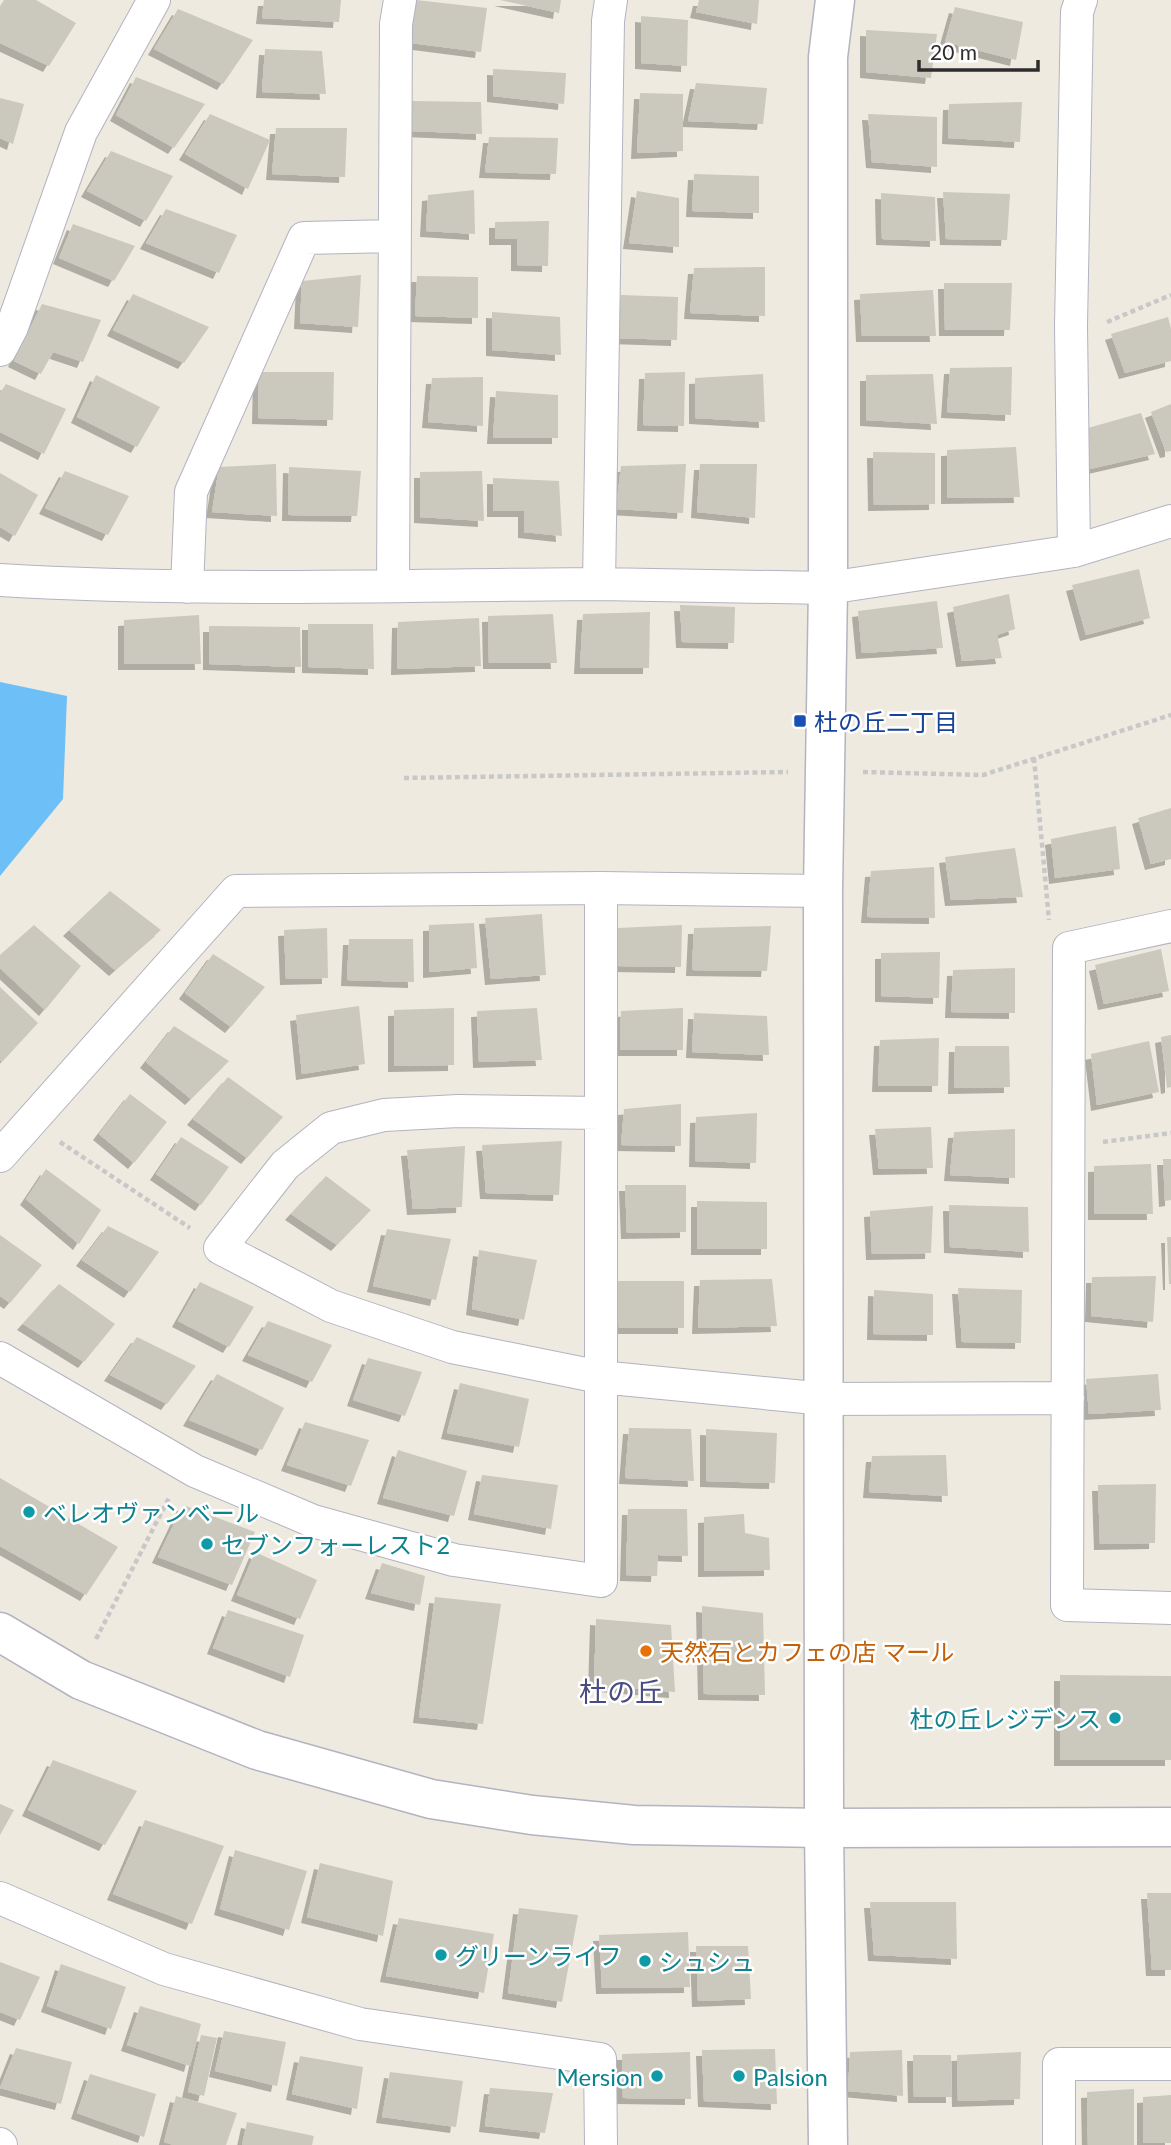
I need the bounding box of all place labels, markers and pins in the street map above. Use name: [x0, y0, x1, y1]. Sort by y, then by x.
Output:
place label: 杜の丘二丁目: [814, 707, 958, 736]
marker: 杜の丘二丁目: [792, 713, 808, 729]
place label: ベレオヴァンベール: [43, 1498, 259, 1527]
marker: ベレオヴァンベール: [21, 1504, 37, 1520]
place label: セブンフォーレスト2: [221, 1530, 450, 1559]
marker: セブンフォーレスト2: [199, 1536, 215, 1552]
place label: 天然石とカフェの店 マール: [660, 1637, 954, 1666]
marker: 天然石とカフェの店 マール: [638, 1643, 654, 1659]
place label: 杜の丘レジデンス: [909, 1704, 1101, 1733]
marker: 杜の丘レジデンス: [1107, 1710, 1123, 1726]
place label: グリーンライフ: [455, 1941, 622, 1970]
marker: グリーンライフ: [433, 1947, 449, 1963]
place label: シュシュ: [659, 1947, 755, 1976]
marker: シュシュ: [637, 1953, 653, 1969]
place label: Mersion: [557, 2062, 643, 2091]
place label: Palsion: [753, 2062, 828, 2091]
marker: Mersion: [649, 2068, 665, 2084]
marker: Palsion: [731, 2068, 747, 2084]

